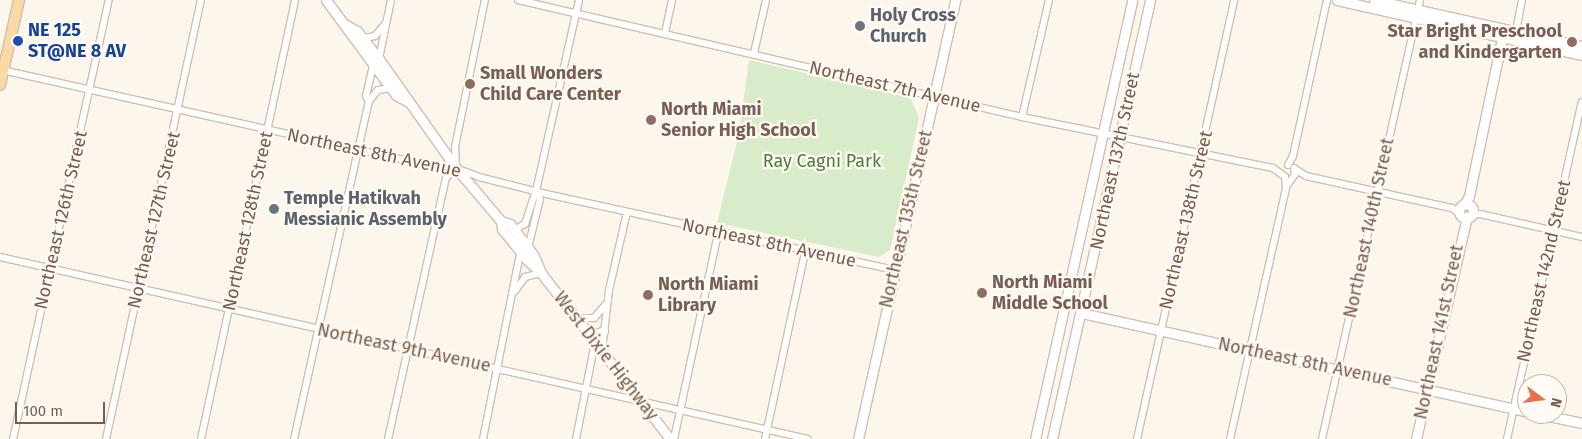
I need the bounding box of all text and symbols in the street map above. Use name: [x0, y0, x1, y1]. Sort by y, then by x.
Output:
place label: Holy Cross Church: [870, 5, 956, 48]
place label: NE 125 ST@NE 8 AV: [28, 20, 126, 62]
marker: Holy Cross Church: [854, 20, 866, 32]
place label: Star Bright Preschool and Kindergarten: [1388, 21, 1562, 64]
marker: NE 125 ST@NE 8 AV: [12, 35, 24, 47]
marker: Star Bright Preschool and Kindergarten: [1566, 36, 1578, 48]
street label: Northeast 7th Avenue: [807, 57, 983, 117]
place label: Small Wonders Child Care Center: [480, 63, 621, 106]
street label: Northeast 137th Street: [1086, 70, 1144, 252]
marker: Small Wonders Child Care Center: [464, 78, 476, 90]
place label: North Miami Senior High School: [661, 99, 816, 142]
marker: North Miami Senior High School: [645, 114, 657, 126]
street label: Northeast 8th Avenue: [285, 124, 463, 182]
street label: Northeast 135th Street: [875, 128, 937, 310]
street label: Northeast 138th Street: [1155, 128, 1217, 312]
street label: Northeast 126th Street: [30, 129, 92, 311]
street label: Northeast 127th Street: [123, 129, 185, 311]
street label: Northeast 128th Street: [218, 129, 278, 313]
street label: Northeast 140th Street: [1339, 136, 1399, 320]
park label: Ray Cagni Park: [763, 150, 881, 172]
street label: Northeast 142nd Street: [1512, 178, 1576, 364]
place label: Temple Hatikvah Messianic Assembly: [284, 188, 447, 230]
marker: Temple Hatikvah Messianic Assembly: [268, 203, 280, 215]
street label: Northeast 8th Avenue: [680, 214, 858, 272]
street label: Northeast 141st Street: [1410, 243, 1468, 421]
place label: North Miami Middle School: [992, 272, 1108, 314]
place label: North Miami Library: [658, 274, 759, 316]
street label: West Dixie Highway: [549, 287, 663, 425]
marker: North Miami Middle School: [976, 287, 988, 299]
marker: North Miami Library: [642, 289, 654, 301]
street label: Northeast 9th Avenue: [315, 319, 493, 377]
street label: Northeast 8th Avenue: [1216, 333, 1394, 391]
north arrow: [1517, 374, 1567, 424]
scale bar: [18, 392, 108, 424]
text: N: [1547, 396, 1565, 409]
text: 100 m: [23, 402, 63, 420]

